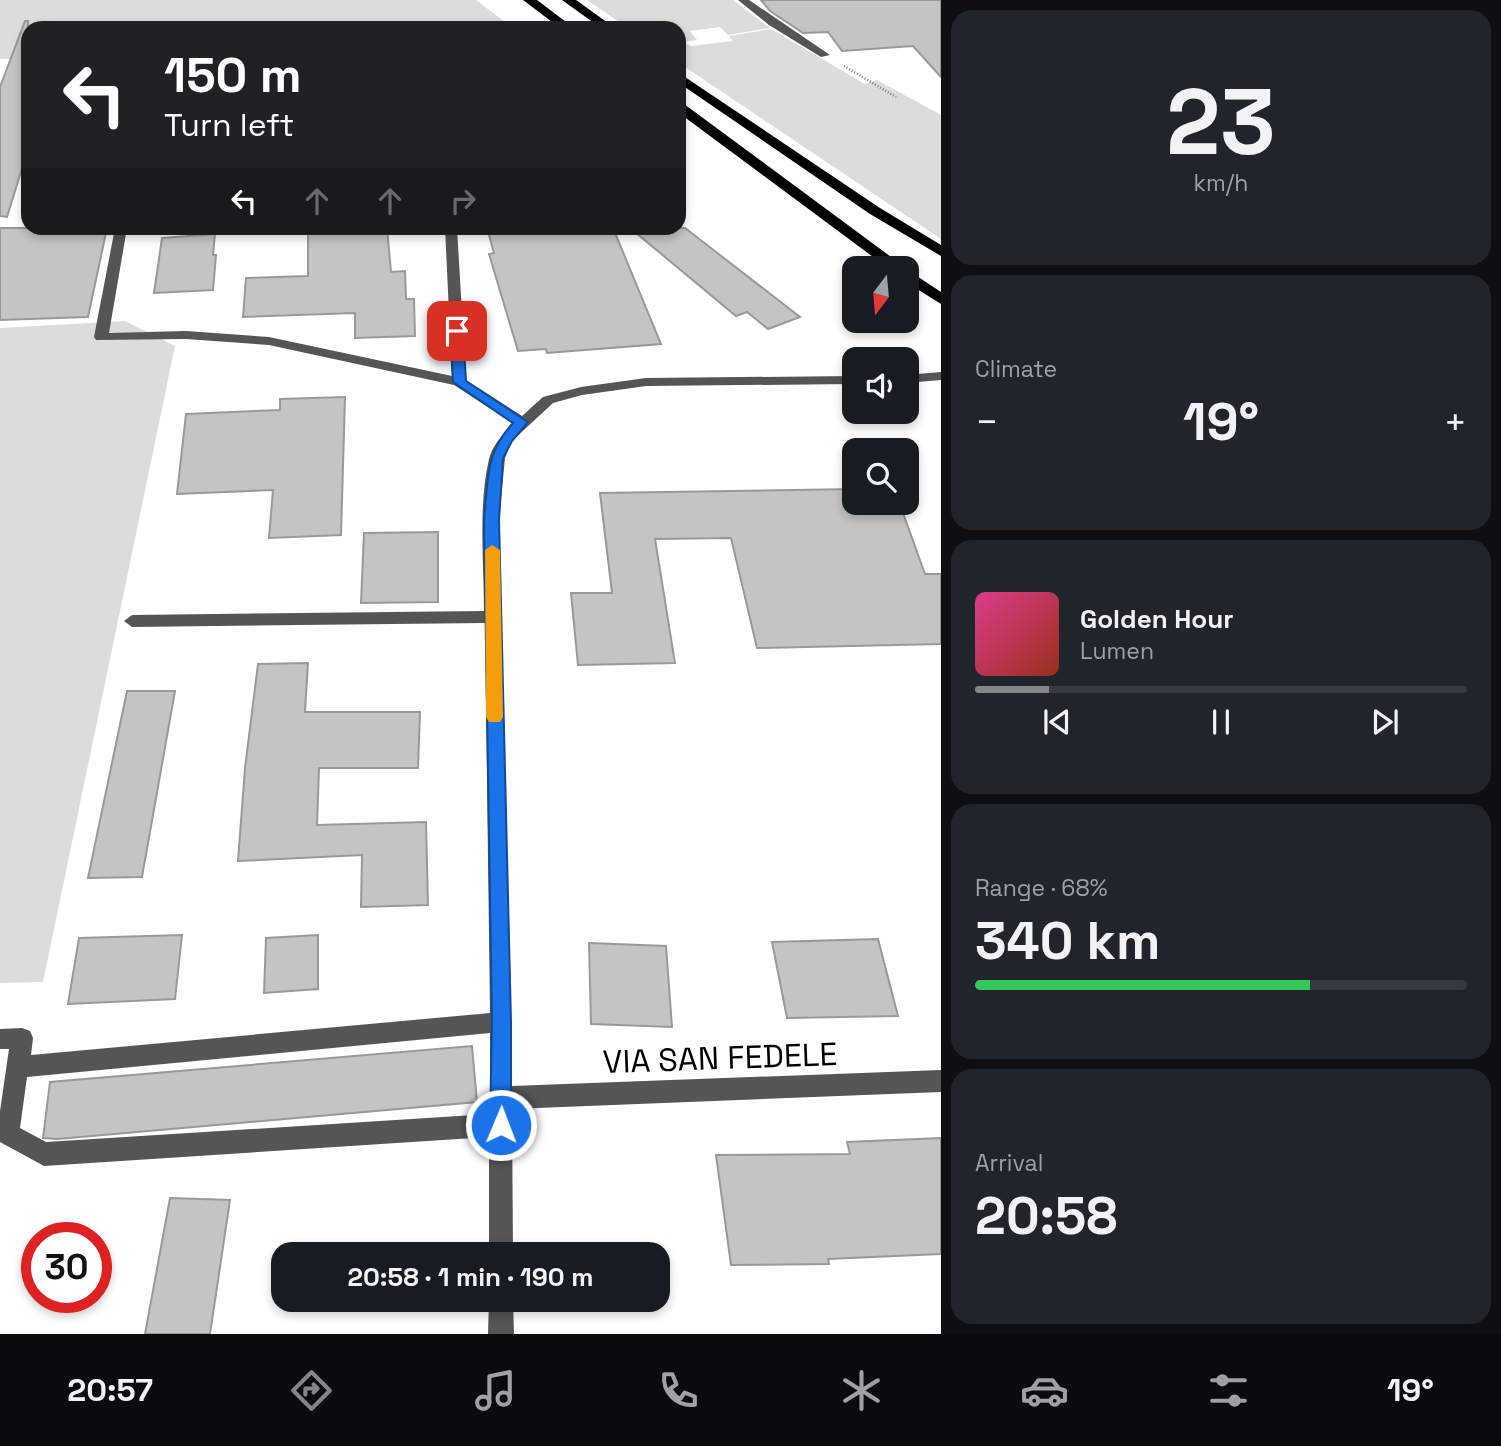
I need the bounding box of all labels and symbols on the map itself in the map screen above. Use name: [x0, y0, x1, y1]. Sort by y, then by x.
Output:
north arrow: [842, 256, 919, 332]
pin: [427, 301, 487, 361]
street label: VIA SAN FEDELE: [602, 1034, 838, 1082]
position arrow: [464, 1088, 538, 1162]
speed limit sign: 30: [21, 1222, 112, 1313]

